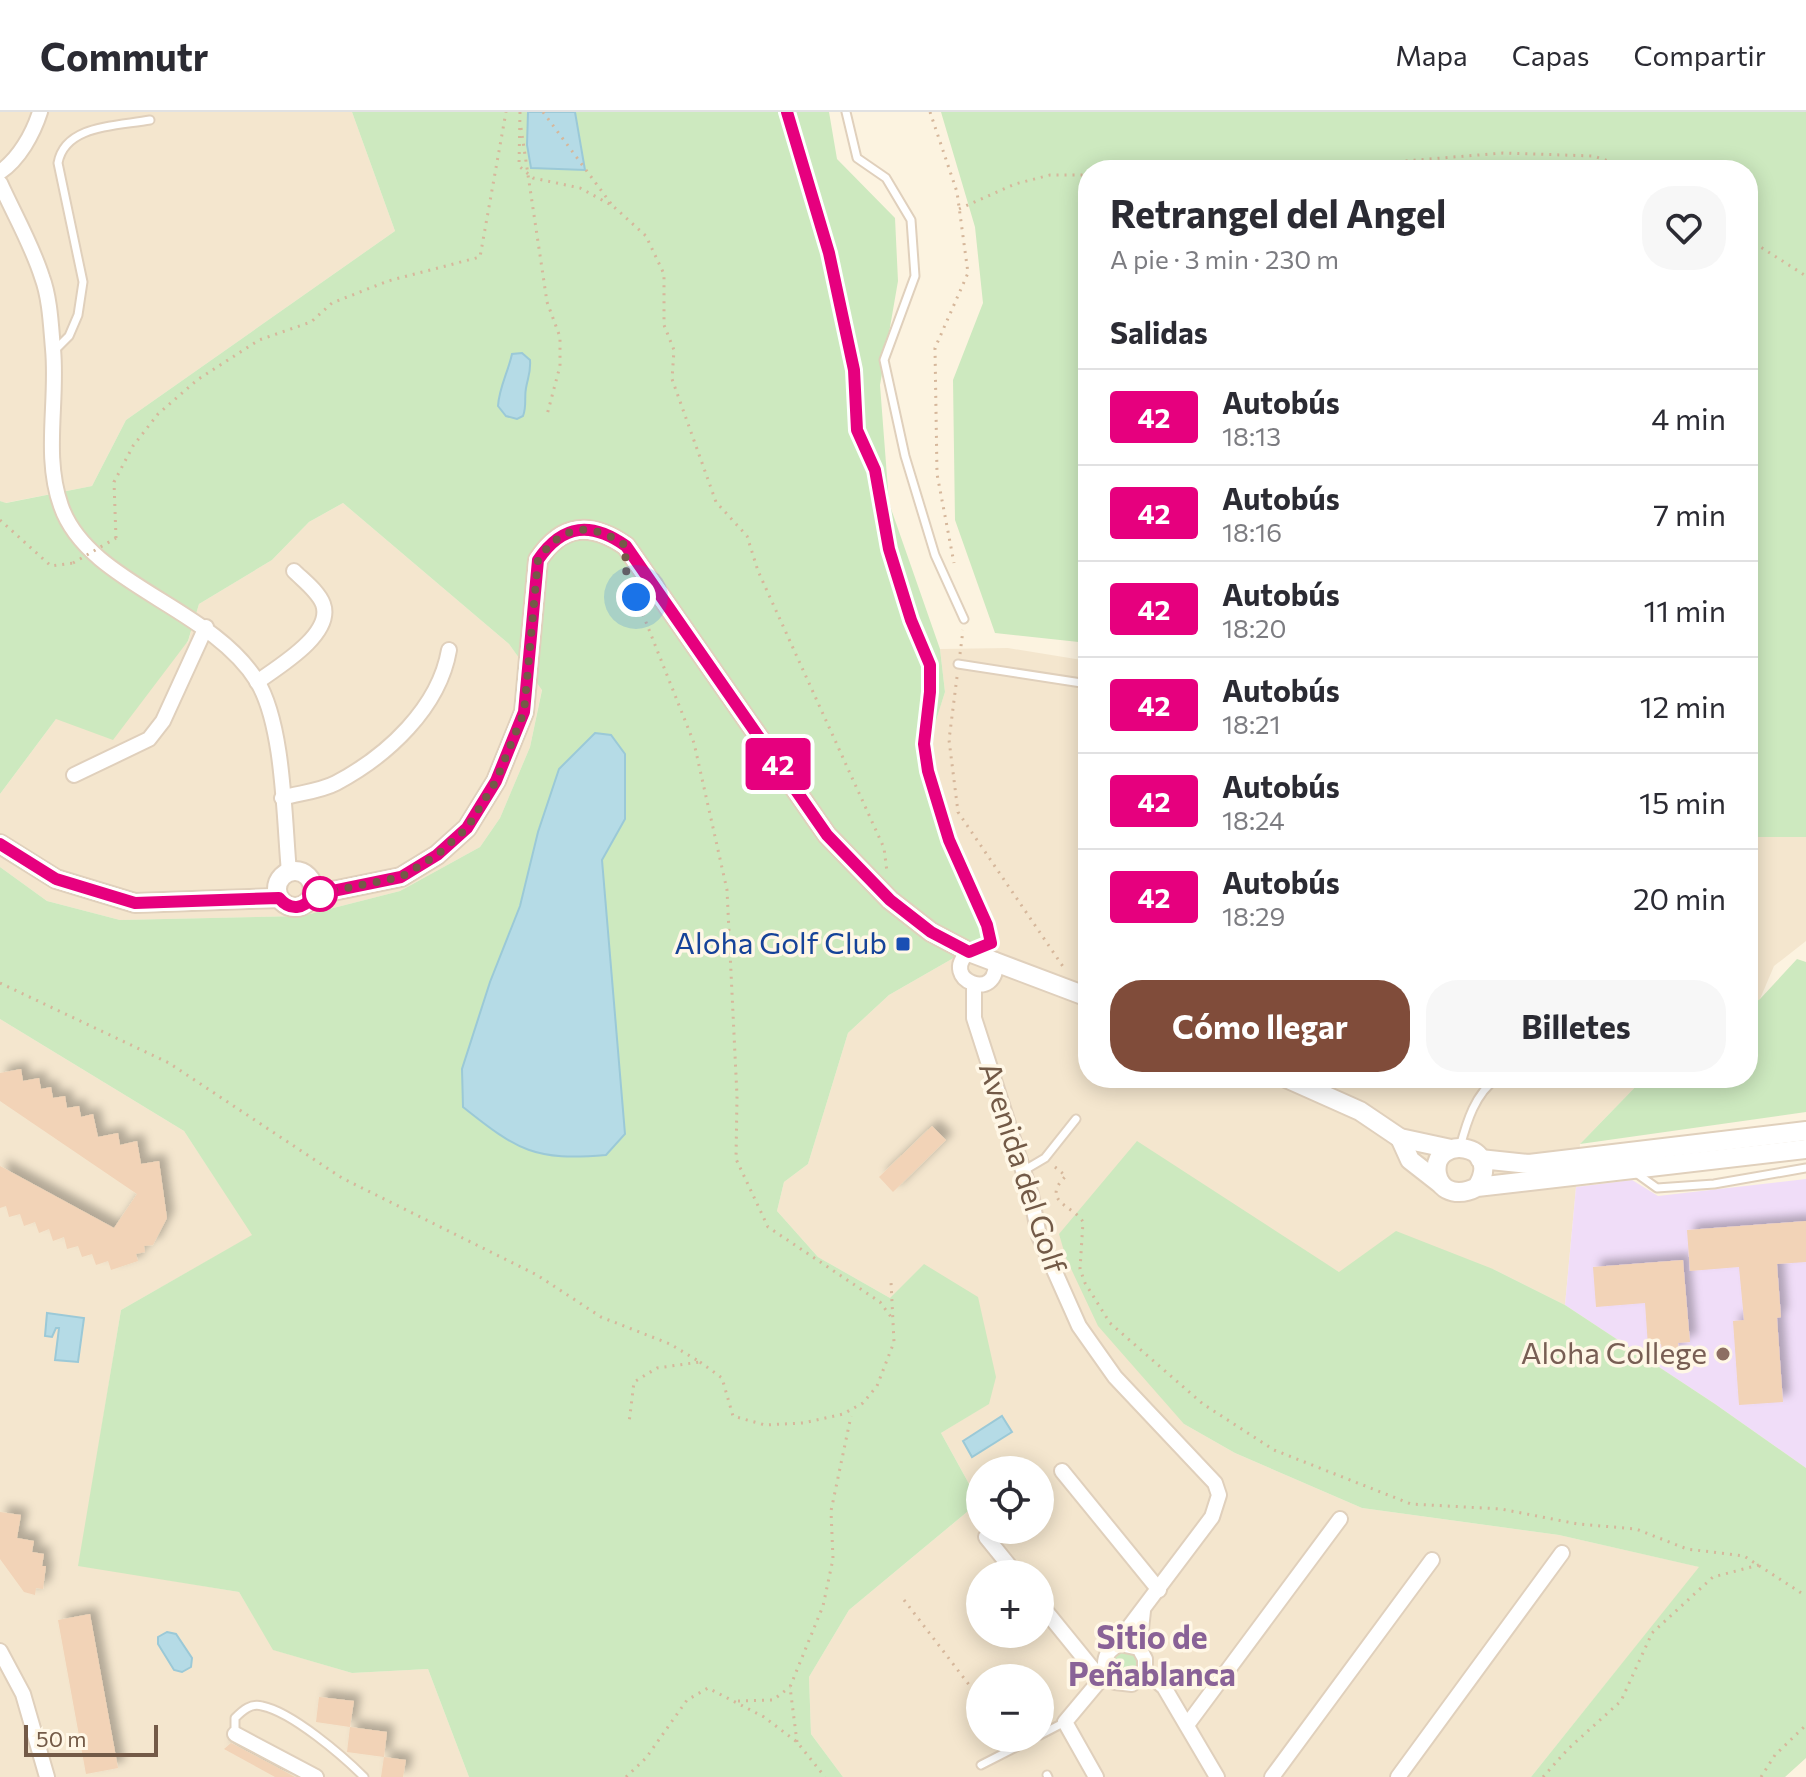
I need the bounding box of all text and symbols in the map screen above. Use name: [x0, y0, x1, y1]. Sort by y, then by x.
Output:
text: Commutr: [40, 32, 208, 79]
text: Mapa: [1395, 38, 1468, 72]
text: Capas: [1512, 38, 1589, 72]
text: Compartir: [1633, 38, 1766, 72]
button: heart: [1642, 186, 1726, 270]
text: Retrangel del Angel: [1110, 189, 1446, 236]
text: A pie · 3 min · 230 m: [1110, 243, 1339, 274]
text: Salidas: [1110, 313, 1208, 350]
text: Autobús: [1222, 383, 1340, 420]
text: 4 min: [1651, 399, 1726, 436]
text: 42: [1138, 400, 1170, 434]
text: 18:13: [1222, 420, 1281, 451]
text: Autobús: [1222, 479, 1340, 516]
text: 7 min: [1653, 495, 1726, 532]
text: 42: [1138, 496, 1170, 530]
text: 18:16: [1222, 516, 1282, 547]
text: Autobús: [1222, 575, 1340, 612]
your location: [616, 577, 656, 617]
text: 11 min: [1644, 591, 1726, 628]
text: 42: [1138, 592, 1170, 626]
text: 18:20: [1222, 612, 1286, 643]
text: Autobús: [1222, 671, 1340, 708]
text: 12 min: [1640, 687, 1726, 724]
text: 42: [1138, 688, 1170, 722]
text: 18:21: [1222, 708, 1281, 739]
line badge: 42: [742, 738, 814, 790]
text: 42: [762, 747, 794, 781]
text: Autobús: [1222, 767, 1340, 804]
text: 15 min: [1639, 783, 1726, 820]
text: 42: [1138, 784, 1170, 818]
text: 18:24: [1222, 804, 1285, 835]
text: Autobús: [1222, 863, 1340, 900]
unlabelled marker: [303, 877, 337, 911]
text: 20 min: [1633, 879, 1726, 916]
text: 42: [1138, 880, 1170, 914]
text: 18:29: [1222, 900, 1285, 931]
place label: Aloha Golf Club: [674, 923, 887, 960]
marker: Aloha Golf Club: [894, 935, 912, 953]
button: Cómo llegar: [1110, 980, 1410, 1072]
button: Billetes: [1426, 980, 1726, 1072]
street label: Avenida del Golf: [973, 1057, 1076, 1278]
place label: Aloha College: [1521, 1333, 1707, 1370]
marker: Aloha College: [1714, 1345, 1732, 1363]
map controls: [966, 1456, 1054, 1752]
button: locate: [966, 1456, 1054, 1544]
button: +: [966, 1560, 1054, 1648]
district label: Sitio de Peñablanca: [1068, 1616, 1236, 1693]
button: −: [966, 1664, 1054, 1752]
scale bar: [24, 1721, 158, 1757]
text: 50 m: [36, 1725, 86, 1752]

